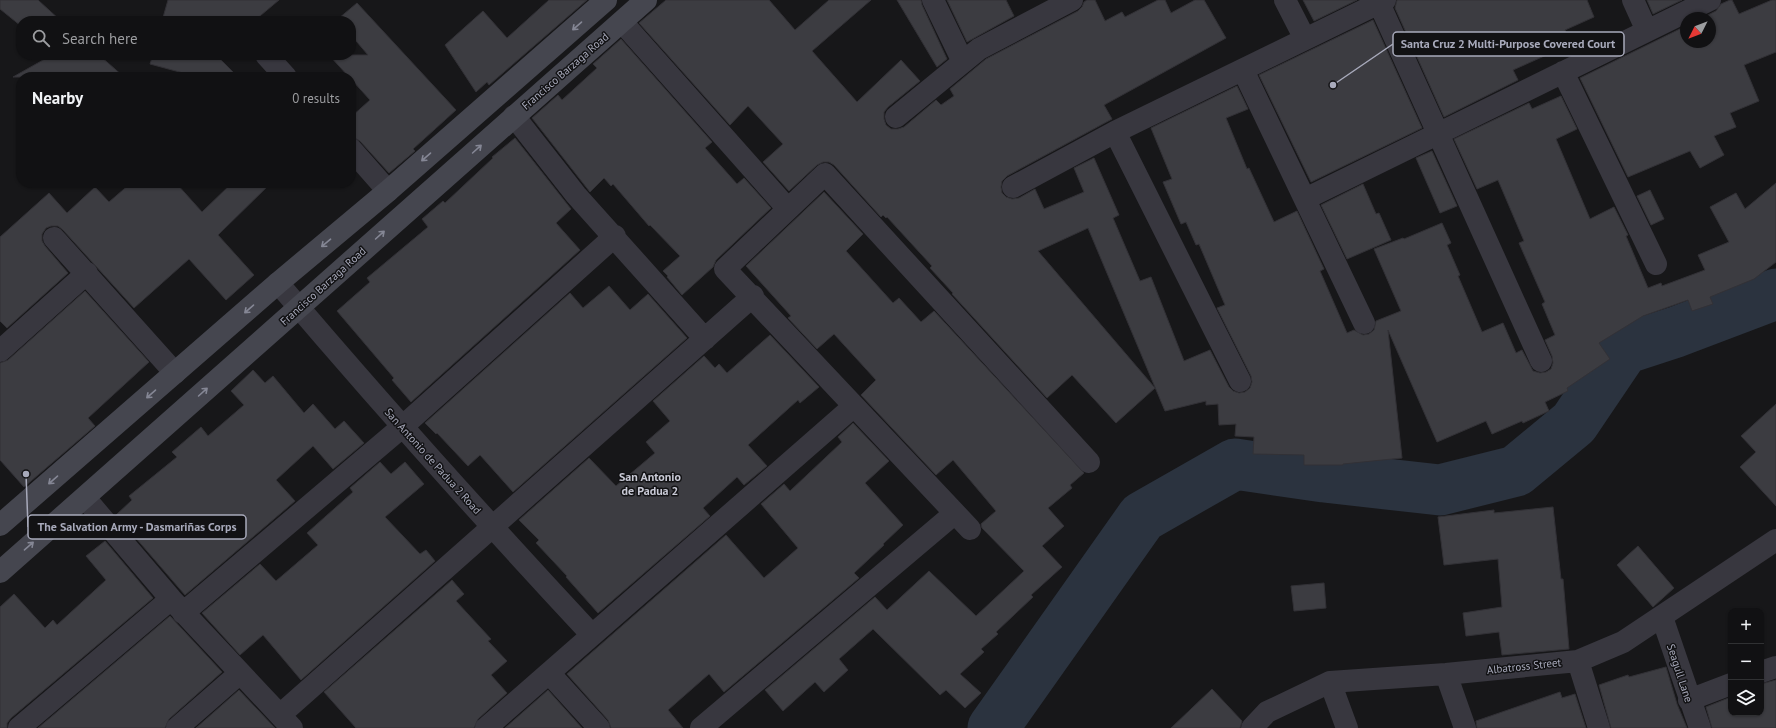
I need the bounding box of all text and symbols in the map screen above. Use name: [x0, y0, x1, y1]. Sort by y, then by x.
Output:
north arrow: [1680, 12, 1716, 48]
search box: [16, 16, 356, 60]
one-way arrow: [572, 21, 582, 30]
icon: search: [30, 27, 52, 49]
text: Search here: [62, 29, 138, 48]
street label: Francisco Barzaga Road: [519, 29, 611, 113]
callout: Santa Cruz 2 Multi-Purpose Covered Court: [1393, 32, 1624, 56]
text: Santa Cruz 2 Multi-Purpose Covered Court: [1401, 36, 1616, 51]
text: Nearby: [32, 87, 83, 109]
text: 0 results: [292, 90, 340, 107]
one-way arrow: [472, 144, 482, 153]
one-way arrow: [421, 153, 432, 162]
one-way arrow: [375, 230, 385, 239]
one-way arrow: [321, 238, 332, 247]
street label: Francisco Barzaga Road: [277, 244, 369, 328]
one-way arrow: [244, 304, 254, 314]
one-way arrow: [197, 388, 208, 397]
one-way arrow: [146, 390, 156, 399]
street label: San Antonio de Padua 2 Road: [382, 405, 484, 517]
district label: San Antonio de Padua 2: [619, 469, 682, 498]
one-way arrow: [47, 475, 58, 484]
callout: The Salvation Army - Dasmariñas Corps: [28, 515, 246, 539]
text: The Salvation Army - Dasmariñas Corps: [37, 519, 237, 534]
one-way arrow: [24, 542, 35, 551]
map controls: [1728, 608, 1764, 716]
button: +: [1728, 608, 1764, 644]
street label: Seagull Lane: [1664, 642, 1696, 704]
button: −: [1728, 644, 1764, 680]
street label: Albatross Street: [1486, 655, 1562, 677]
button: layers: [1728, 680, 1764, 716]

